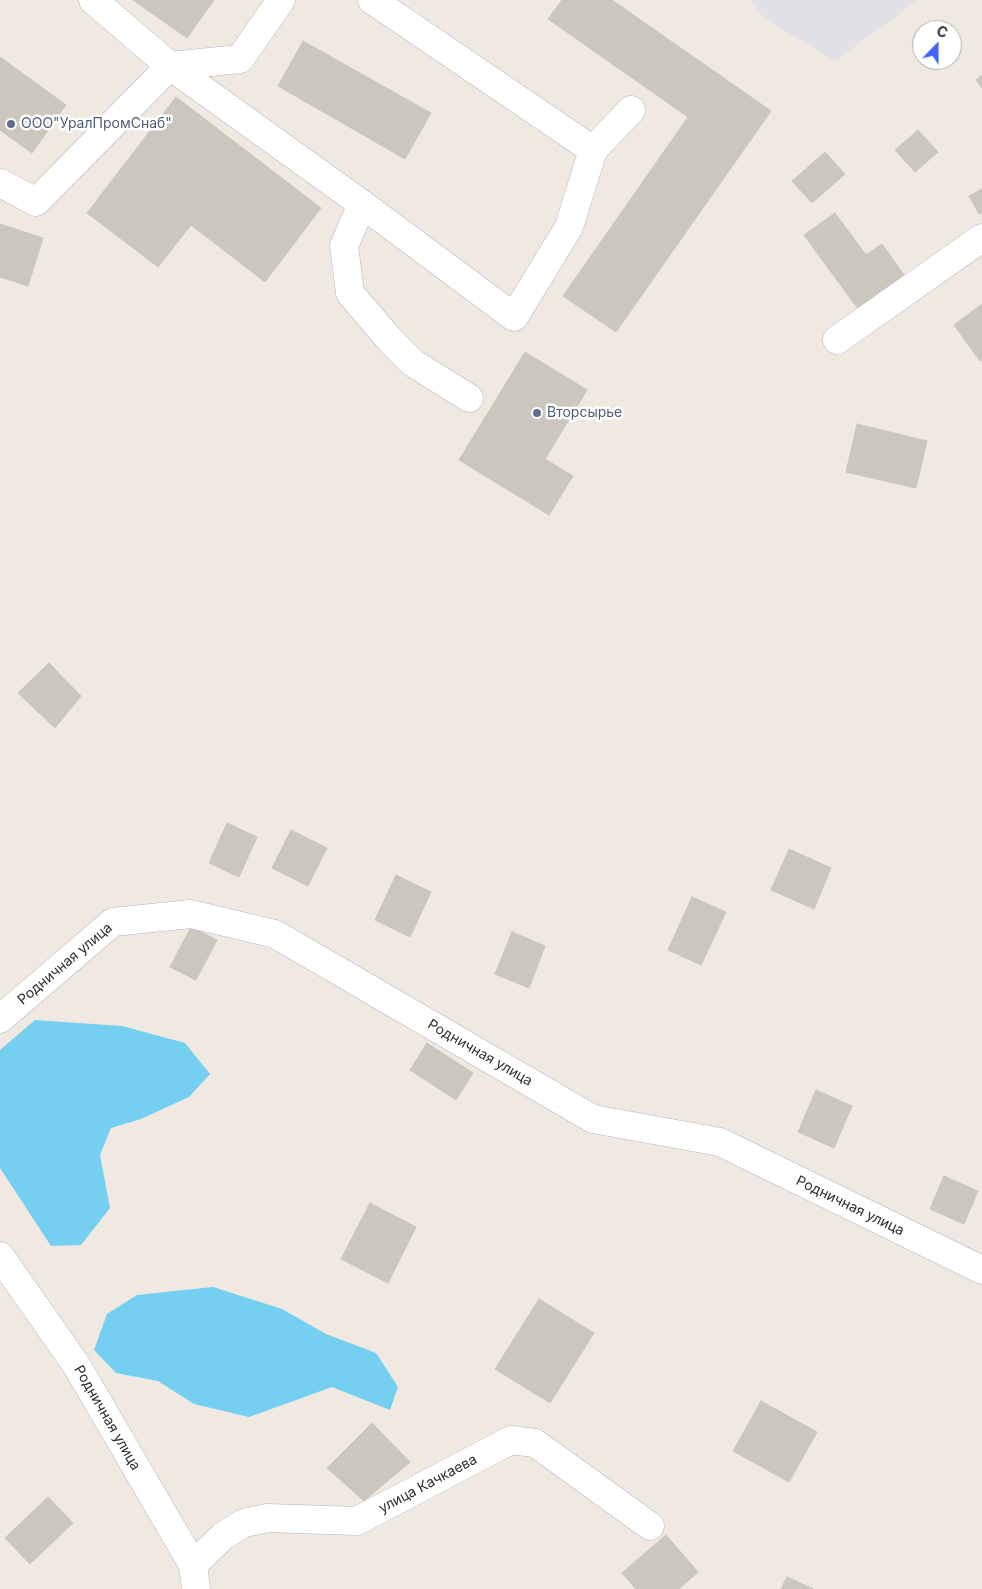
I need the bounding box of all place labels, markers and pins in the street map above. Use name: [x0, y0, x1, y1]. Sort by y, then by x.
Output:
place label: ООО"УралПромСнаб": [21, 116, 172, 132]
marker: ООО"УралПромСнаб": [5, 118, 17, 130]
place label: Вторсырье: [547, 405, 622, 421]
marker: Вторсырье: [531, 407, 543, 419]

